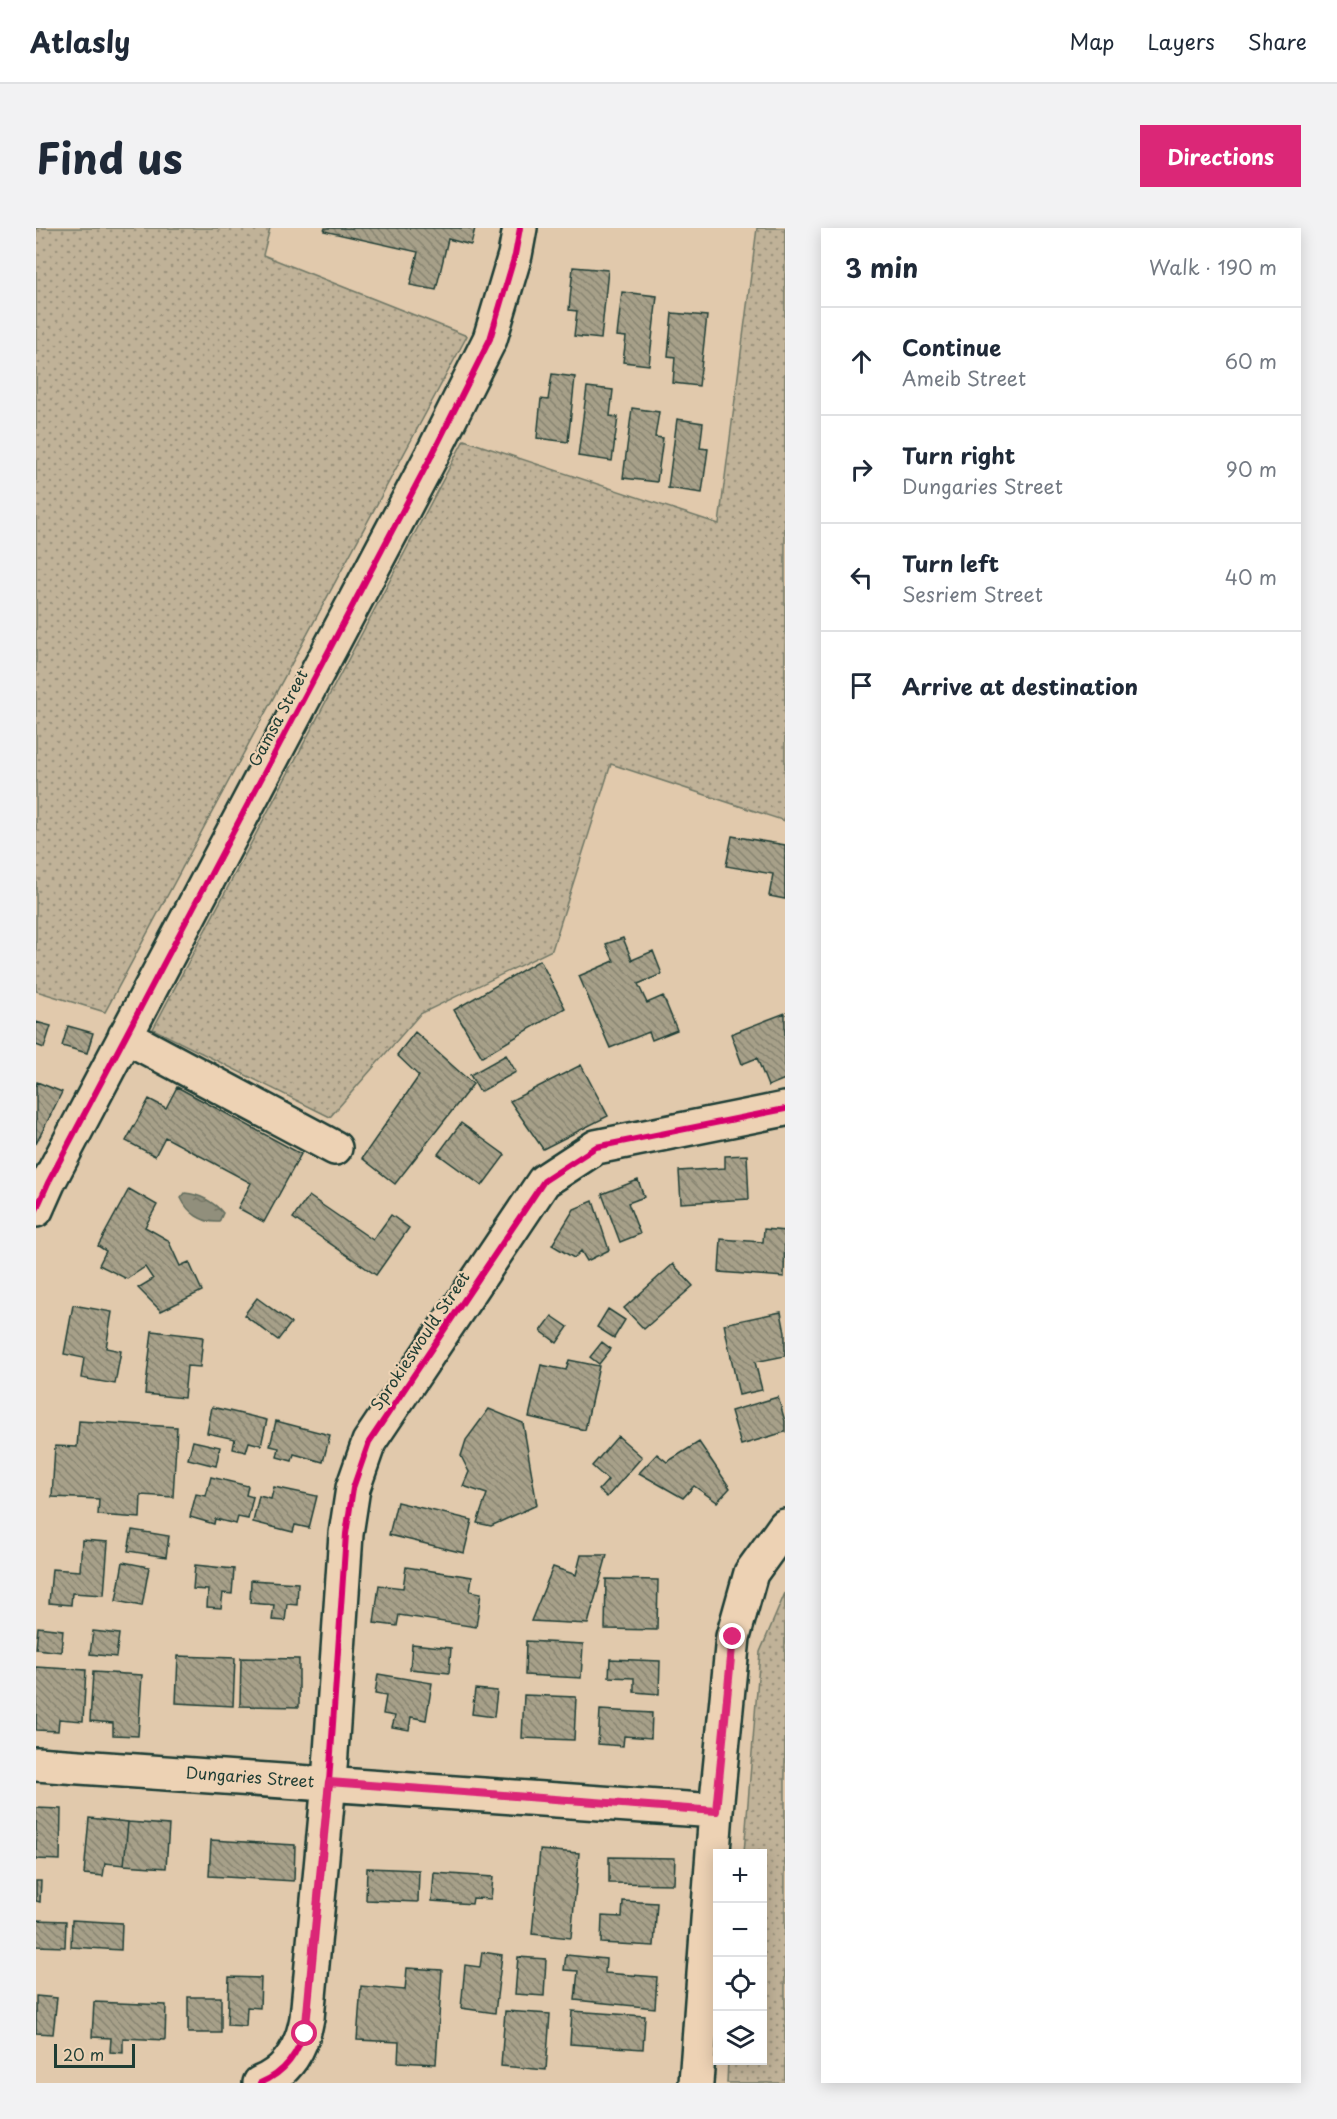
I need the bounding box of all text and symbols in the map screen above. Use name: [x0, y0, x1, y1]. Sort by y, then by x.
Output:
text: Atlasly: [30, 20, 130, 63]
text: Map: [1070, 25, 1114, 57]
text: Layers: [1147, 25, 1215, 57]
text: Share: [1248, 25, 1307, 57]
text: Find us: [36, 125, 183, 188]
button: Directions: [1140, 125, 1301, 187]
text: 3 min: [845, 248, 918, 287]
text: Walk · 190 m: [1149, 252, 1277, 282]
text: Continue: [902, 330, 1001, 363]
icon: ahead: [845, 345, 878, 378]
text: 60 m: [1225, 346, 1277, 376]
text: Ameib Street: [902, 363, 1026, 393]
text: Turn right: [902, 438, 1015, 471]
icon: right: [845, 453, 878, 486]
text: 90 m: [1226, 454, 1277, 484]
text: Dungaries Street: [902, 471, 1063, 501]
text: Turn left: [902, 546, 999, 579]
icon: left: [845, 561, 878, 594]
text: 40 m: [1225, 562, 1277, 592]
text: Sesriem Street: [902, 579, 1043, 609]
street label: Gamsa Street: [241, 664, 313, 770]
icon: arrive: [845, 669, 878, 702]
text: Arrive at destination: [902, 669, 1138, 702]
street label: Sprokieswould Street: [364, 1266, 475, 1415]
route end: [719, 1623, 745, 1649]
street label: Dungaries Street: [185, 1760, 316, 1792]
map controls: [713, 1849, 767, 2065]
button: +: [713, 1849, 767, 1903]
button: −: [713, 1903, 767, 1957]
button: locate: [713, 1957, 767, 2011]
button: layers: [713, 2011, 767, 2065]
route start: [291, 2020, 317, 2046]
scale bar: [54, 2041, 135, 2068]
text: 20 m: [63, 2042, 104, 2066]

